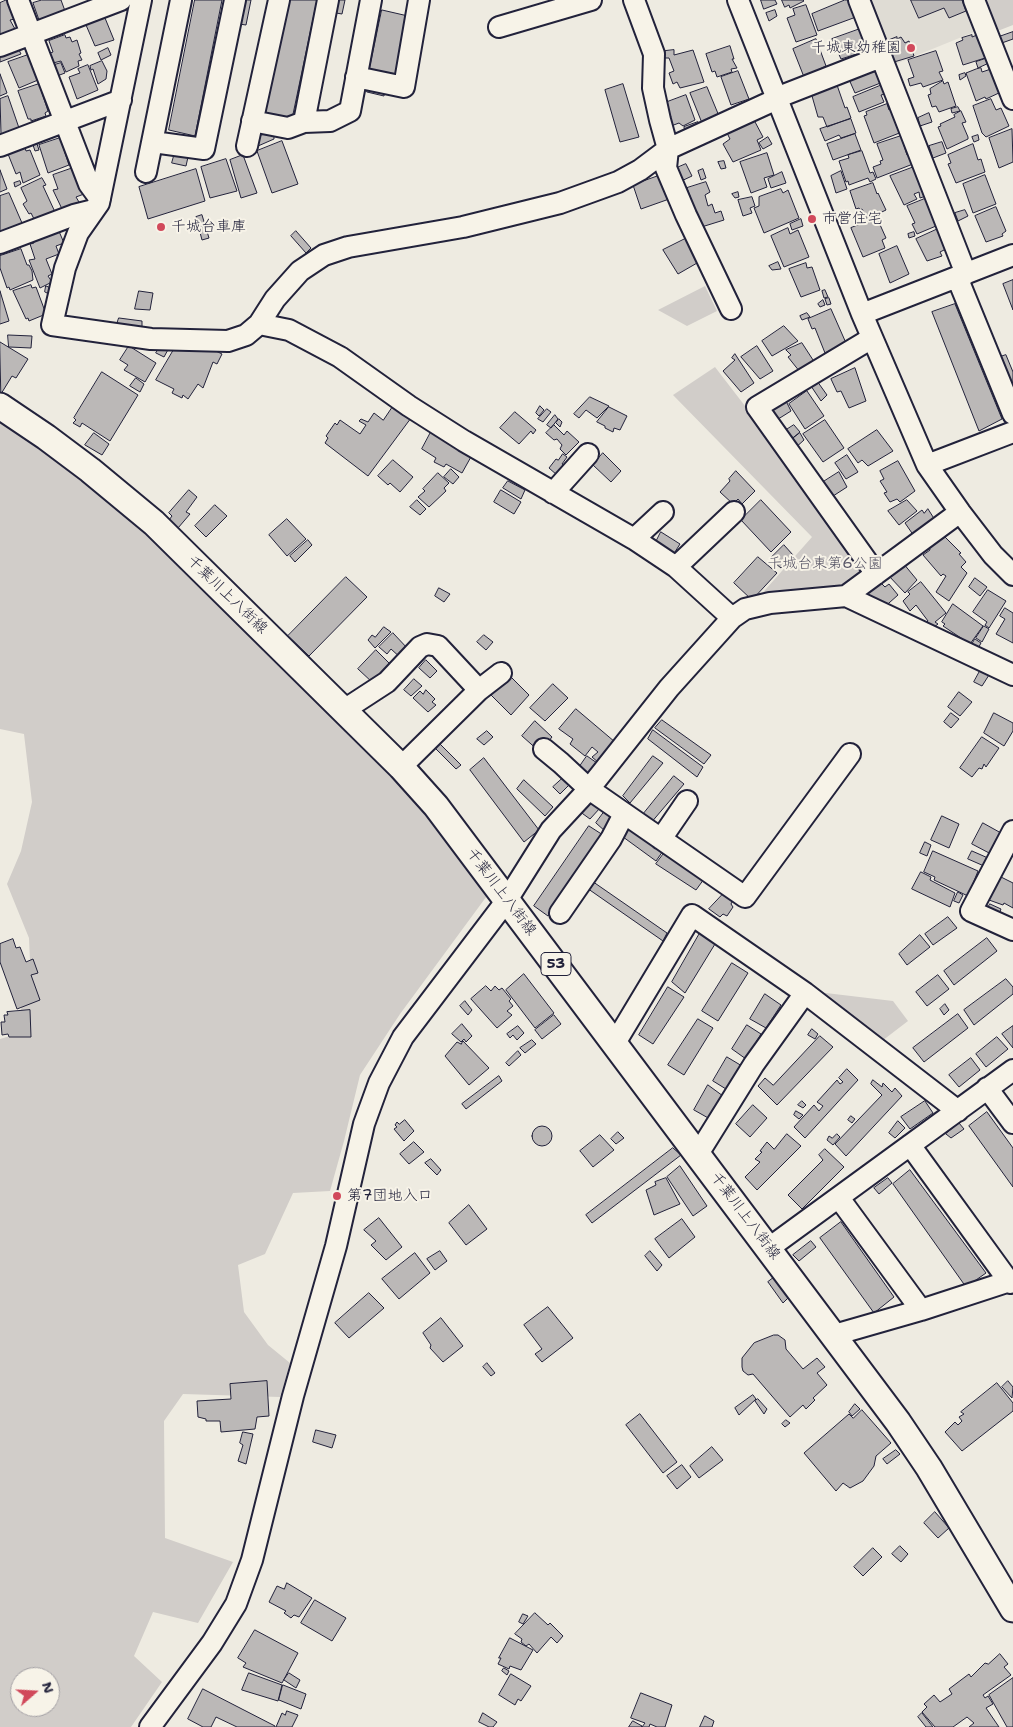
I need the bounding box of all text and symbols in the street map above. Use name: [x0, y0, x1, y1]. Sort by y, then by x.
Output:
place label: 千城東幼稚園: [811, 39, 901, 57]
marker: 千城東幼稚園: [905, 42, 917, 54]
place label: 市営住宅: [822, 210, 882, 228]
marker: 市営住宅: [806, 213, 818, 225]
place label: 千城台車庫: [171, 218, 246, 236]
marker: 千城台車庫: [155, 221, 167, 233]
street label: 千葉川上八街線: [183, 552, 271, 638]
park label: 千城台東第6公園: [767, 555, 883, 573]
street label: 千葉川上八街線: [462, 845, 540, 939]
road number: 53: [541, 952, 571, 976]
street label: 千葉川上八街線: [706, 1169, 784, 1263]
place label: 第7団地入口: [347, 1187, 432, 1205]
marker: 第7団地入口: [331, 1190, 343, 1202]
north arrow: [10, 1667, 60, 1717]
text: N: [38, 1679, 59, 1696]

